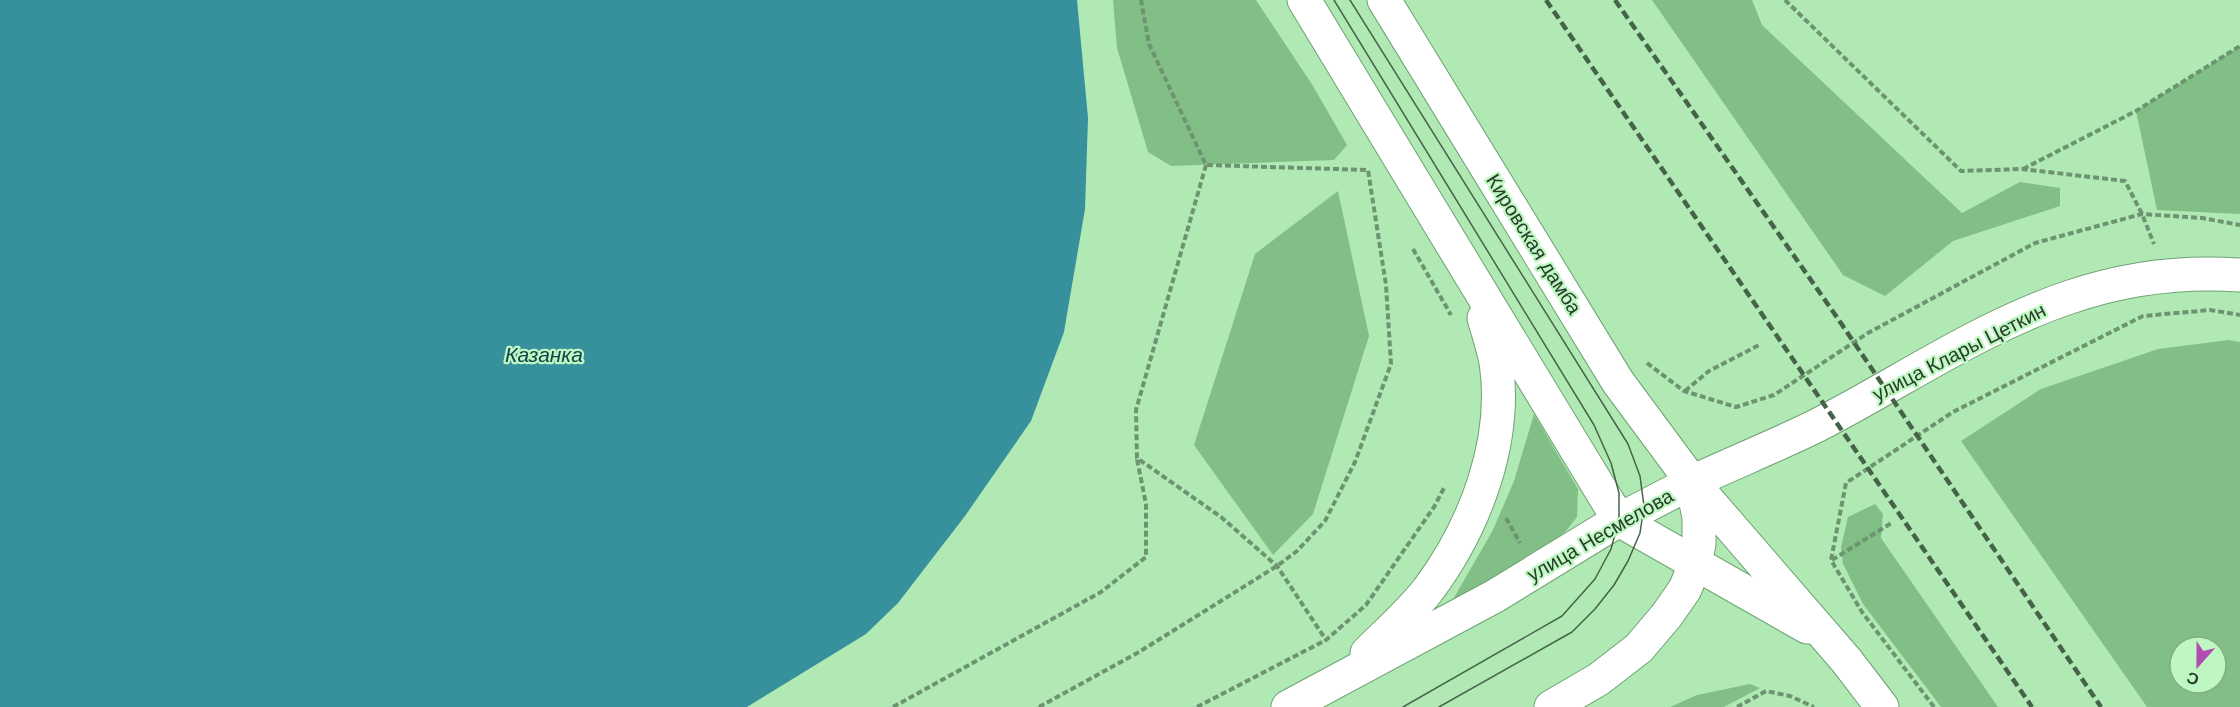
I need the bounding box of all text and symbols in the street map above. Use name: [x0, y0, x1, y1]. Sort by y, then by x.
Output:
street label: Кировская дамба: [1482, 170, 1586, 319]
street label: улица Клары Цеткин: [1869, 299, 2049, 405]
water label: Казанка: [505, 343, 583, 366]
street label: улица Несмелова: [1523, 484, 1678, 586]
north arrow: [2168, 635, 2228, 695]
text: С: [2184, 668, 2201, 689]

